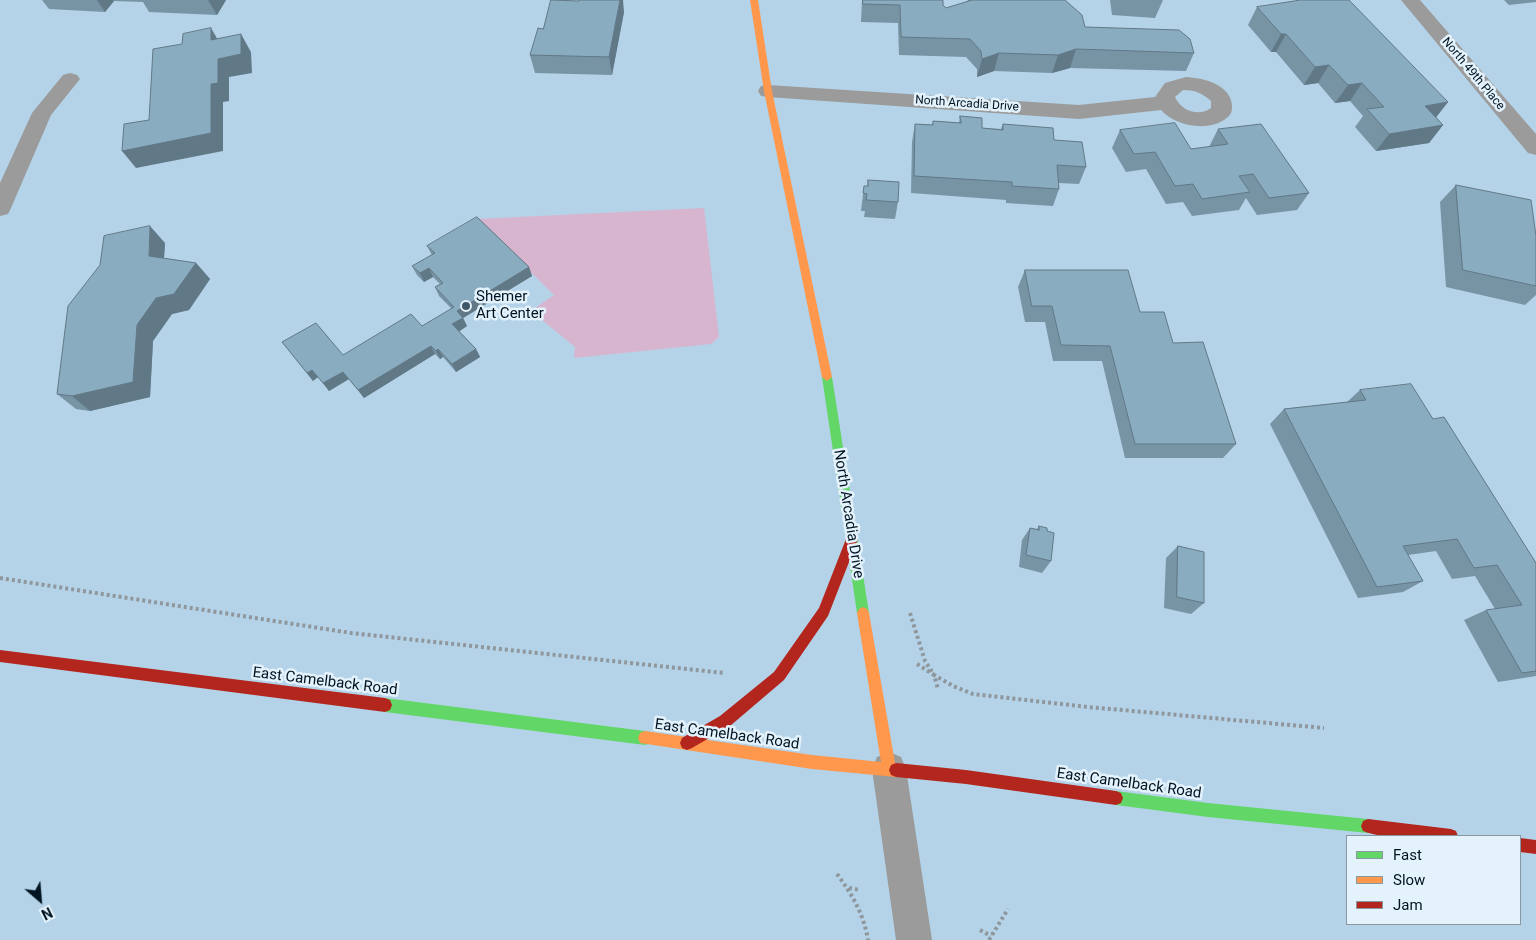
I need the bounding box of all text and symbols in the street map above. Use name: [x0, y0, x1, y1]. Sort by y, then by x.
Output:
street label: North 49th Place: [1439, 35, 1507, 113]
street label: North Arcadia Drive: [915, 93, 1019, 115]
place label: Shemer Art Center: [476, 288, 544, 323]
marker: Shemer Art Center: [460, 300, 472, 312]
street label: North Arcadia Drive: [829, 448, 867, 580]
street label: East Camelback Road: [251, 664, 399, 700]
street label: East Camelback Road: [654, 716, 800, 754]
street label: East Camelback Road: [1056, 765, 1202, 803]
legend: [1346, 835, 1521, 925]
text: Fast: [1393, 846, 1422, 864]
text: Slow: [1393, 871, 1425, 889]
north arrow: [15, 875, 65, 925]
text: Jam: [1393, 896, 1423, 914]
text: N: [39, 904, 55, 923]

